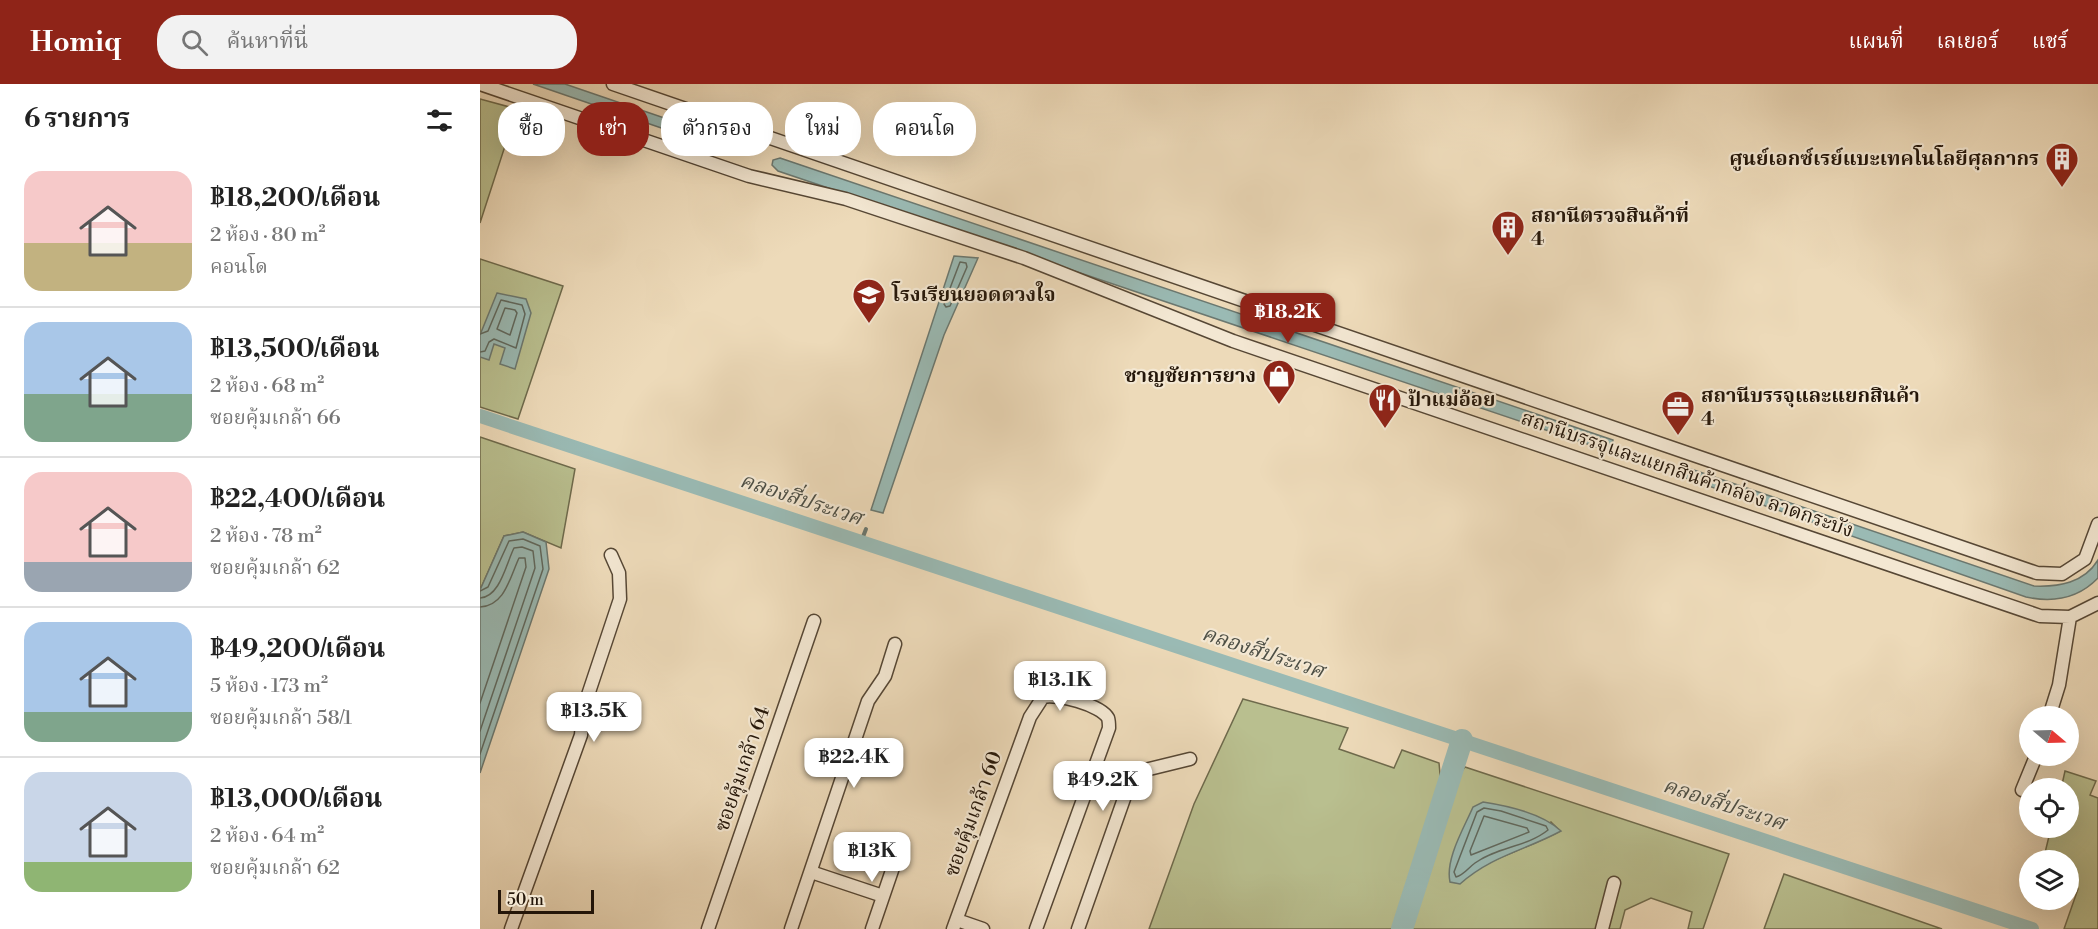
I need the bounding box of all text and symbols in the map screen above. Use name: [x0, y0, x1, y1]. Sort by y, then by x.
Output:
search box: [157, 15, 577, 69]
text: Homiq: [30, 25, 121, 60]
icon: search: [178, 26, 211, 59]
text: ค้นหาที่นี่: [226, 28, 308, 55]
text: แผนที่: [1849, 29, 1904, 55]
text: เลเยอร์: [1937, 29, 1999, 55]
text: แชร์: [2032, 29, 2068, 55]
chip: ซื้อ: [498, 102, 565, 156]
chip: เช่า: [577, 102, 649, 156]
chip: ตัวกรอง: [661, 102, 773, 156]
chip: ใหม่: [785, 102, 861, 156]
chip: คอนโด: [873, 102, 976, 156]
text: 6 รายการ: [24, 103, 130, 135]
icon: filters: [423, 104, 456, 137]
building icon: ศูนย์เอกซ์เรย์แบะเทคโนโลยีศุลกากร: [2044, 141, 2080, 188]
place label: ศูนย์เอกซ์เรย์แบะเทคโนโลยีศุลกากร: [1729, 145, 2039, 172]
text: ฿18,200/เดือน: [210, 182, 380, 214]
icon: home: [72, 195, 144, 267]
place label: สถานีตรวจสินค้าที่ 4: [1531, 200, 1689, 252]
building icon: สถานีตรวจสินค้าที่ 4: [1490, 209, 1526, 256]
text: 2 ห้อง · 80 m²: [210, 223, 325, 248]
text: คอนโด: [210, 255, 268, 280]
school or university icon: โรงเรียนยอดดวงใจ: [851, 277, 887, 324]
place label: โรงเรียนยอดดวงใจ: [891, 281, 1056, 308]
pin: ฿18.2K: [1239, 293, 1337, 344]
text: ฿18.2K: [1254, 300, 1322, 325]
text: ฿13,500/เดือน: [210, 333, 380, 365]
icon: home: [72, 346, 144, 418]
shop icon: ชาญชัยการยาง: [1261, 358, 1297, 405]
place label: ชาญชัยการยาง: [1124, 364, 1256, 389]
text: 2 ห้อง · 68 m²: [210, 374, 324, 399]
restaurant icon: ป้าแม่อ้อย: [1367, 382, 1403, 429]
place label: สถานีบรรจุและแยกสินค้า 4: [1701, 384, 1920, 432]
place label: ป้าแม่อ้อย: [1408, 388, 1495, 413]
office icon: สถานีบรรจุและแยกสินค้า 4: [1660, 389, 1696, 436]
text: ซอยคุ้มเกล้า 66: [210, 406, 341, 431]
street label: สถานีบรรจุและแยกสินค้ากล่อง ลาดกระบัง: [1518, 406, 1856, 544]
water label: คลองสี่ประเวศ: [737, 464, 869, 533]
text: ฿22,400/เดือน: [210, 483, 385, 515]
icon: home: [72, 496, 144, 568]
text: 2 ห้อง · 78 m²: [210, 524, 322, 549]
text: ซอยคุ้มเกล้า 62: [210, 556, 340, 581]
water label: คลองสี่ประเวศ: [1199, 617, 1331, 686]
text: ฿49,200/เดือน: [210, 633, 385, 665]
icon: home: [72, 646, 144, 718]
pin: ฿13.1K: [1011, 661, 1109, 712]
text: ฿13.1K: [1028, 668, 1092, 693]
text: 5 ห้อง · 173 m²: [210, 674, 328, 699]
pin: ฿13.5K: [545, 692, 643, 743]
text: ฿13.5K: [561, 699, 627, 724]
street label: ซอยคุ้มเกล้า 64: [710, 703, 776, 835]
text: ซอยคุ้มเกล้า 58/1: [210, 706, 352, 731]
north arrow: [2019, 706, 2079, 766]
map controls: [2019, 706, 2079, 910]
pin: ฿22.4K: [805, 738, 903, 789]
text: ฿22.4K: [818, 745, 890, 770]
street label: ซอยคุ้มเกล้า 60: [940, 748, 1008, 880]
pin: ฿49.2K: [1054, 761, 1152, 812]
text: ฿49.2K: [1067, 768, 1139, 793]
water label: คลองสี่ประเวศ: [1660, 769, 1792, 838]
button: locate: [2019, 778, 2079, 838]
text: ฿13,000/เดือน: [210, 783, 382, 815]
icon: home: [72, 796, 144, 868]
text: 2 ห้อง · 64 m²: [210, 824, 324, 849]
pin: ฿13K: [836, 832, 908, 883]
text: ฿13K: [847, 839, 897, 864]
button: layers: [2019, 850, 2079, 910]
text: ซอยคุ้มเกล้า 62: [210, 856, 340, 881]
scale bar: [498, 887, 594, 914]
text: 50 m: [507, 890, 544, 910]

